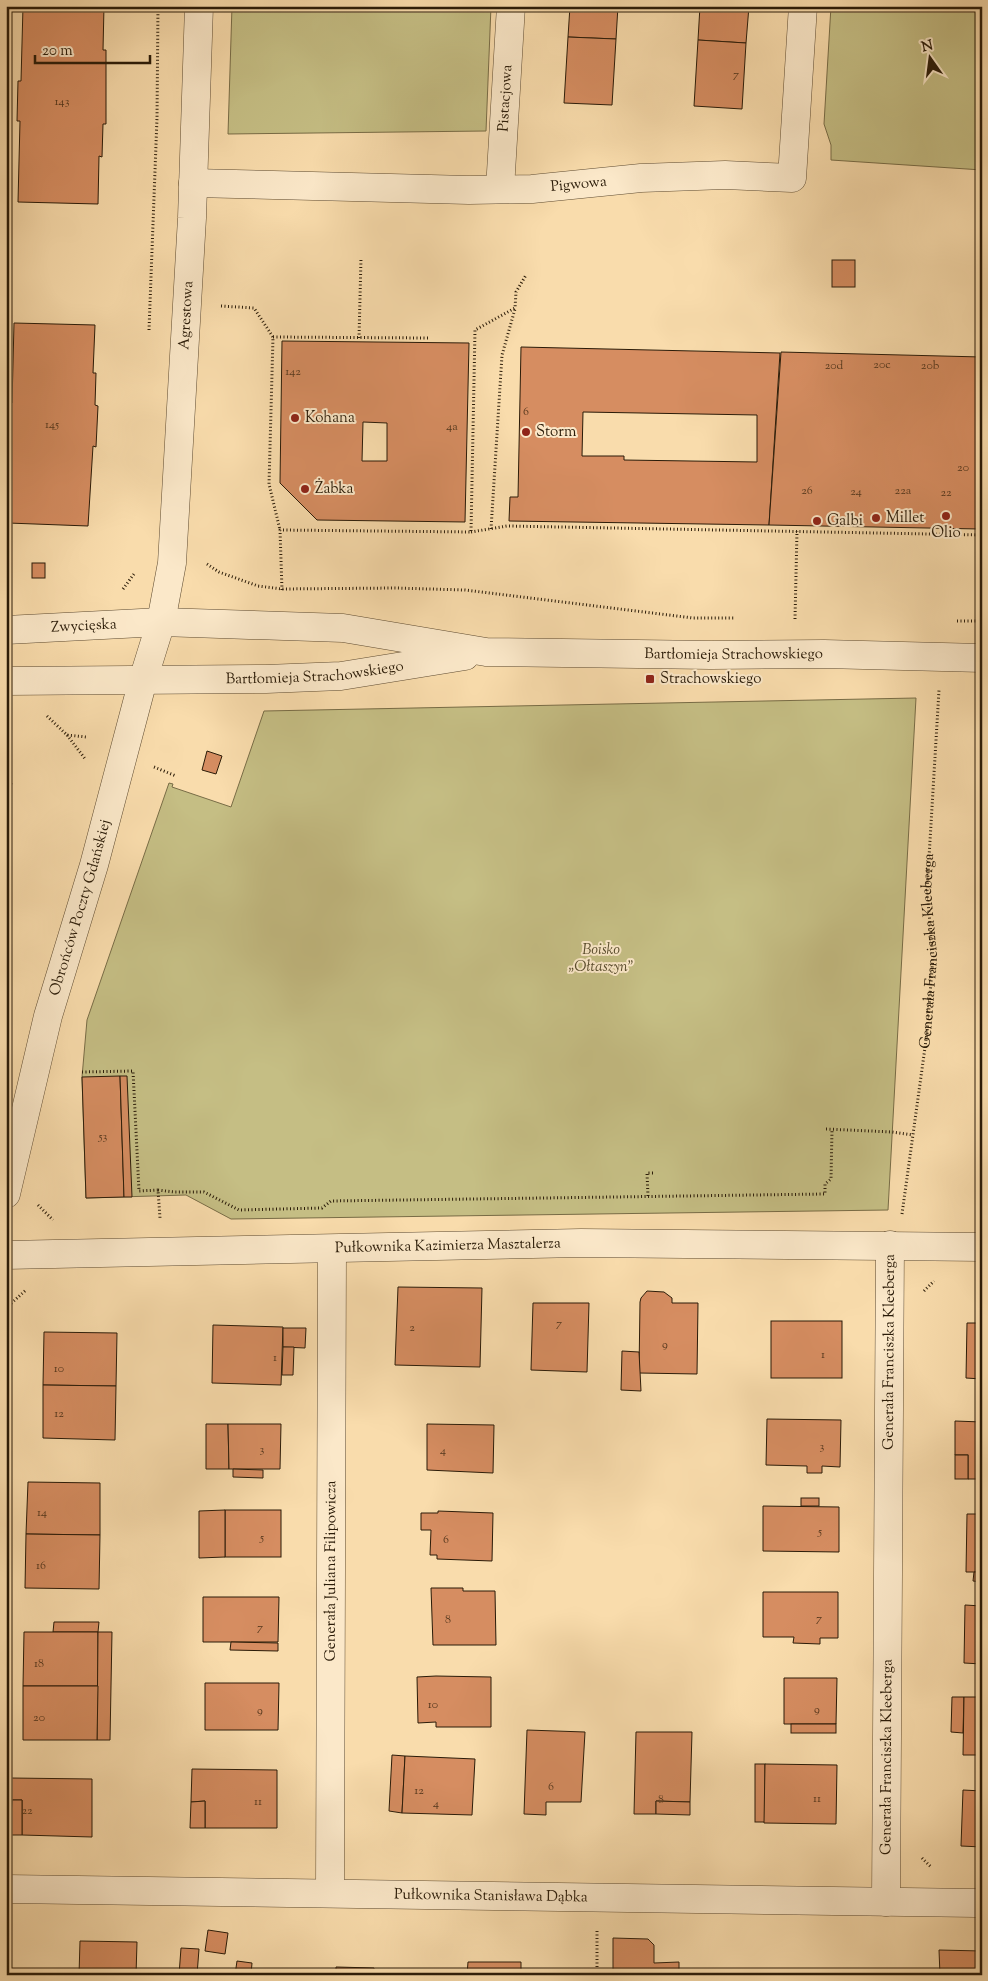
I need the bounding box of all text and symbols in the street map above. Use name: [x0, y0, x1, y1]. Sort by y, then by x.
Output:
scale bar: [35, 32, 150, 64]
north arrow: [906, 32, 956, 82]
text: N: [919, 36, 935, 58]
text: 20 m: [42, 41, 73, 62]
street label: Pistacjowa: [493, 64, 518, 132]
house number: 7: [733, 66, 739, 84]
house number: 143: [55, 93, 70, 111]
street label: Pigwowa: [549, 171, 608, 198]
street label: Agrestowa: [174, 280, 199, 350]
house number: 20c: [873, 356, 891, 374]
house number: 20d: [825, 357, 844, 375]
house number: 20b: [921, 357, 940, 375]
house number: 142: [285, 363, 301, 381]
house number: 6: [523, 403, 529, 421]
place label: Kohana: [305, 408, 355, 429]
marker: Kohana: [289, 412, 301, 424]
house number: 145: [45, 416, 59, 434]
house number: 4a: [446, 418, 458, 436]
place label: Storm: [536, 422, 577, 443]
marker: Storm: [520, 426, 532, 438]
house number: 20: [957, 459, 969, 477]
place label: Żabka: [315, 478, 354, 500]
house number: 26: [801, 482, 813, 500]
house number: 22a: [895, 482, 912, 500]
marker: Żabka: [299, 483, 311, 495]
house number: 24: [850, 483, 862, 501]
house number: 22: [940, 484, 952, 502]
place label: Millet: [886, 508, 924, 529]
marker: Olio: [940, 510, 952, 522]
place label: Galbi: [827, 511, 863, 532]
marker: Millet: [870, 512, 882, 524]
marker: Galbi: [811, 515, 823, 527]
place label: Olio: [931, 523, 961, 544]
street label: Zwycięska: [51, 614, 117, 638]
street label: Bartłomieja Strachowskiego: [644, 644, 823, 666]
street label: Bartłomieja Strachowskiego: [226, 656, 405, 690]
place label: Strachowskiego: [660, 669, 761, 690]
marker: Strachowskiego: [644, 673, 656, 685]
street label: Obrońców Poczty Gdańskiej: [44, 817, 116, 998]
street label: Generała Franciszka Kleeberga: [914, 853, 944, 1050]
park label: Boisko „Ołtaszyn”: [568, 940, 634, 978]
house number: 53: [98, 1128, 108, 1146]
street label: Pułkownika Kazimierza Masztalerza: [335, 1233, 561, 1259]
street label: Generała Franciszka Kleeberga: [878, 1254, 900, 1450]
house number: 7: [556, 1315, 562, 1333]
house number: 2: [409, 1319, 415, 1337]
house number: 9: [662, 1336, 668, 1354]
house number: 1: [821, 1346, 825, 1364]
house number: 1: [273, 1349, 277, 1367]
house number: 10: [54, 1360, 64, 1378]
house number: 12: [54, 1405, 64, 1423]
house number: 3: [820, 1438, 825, 1456]
house number: 3: [260, 1441, 265, 1459]
house number: 4: [440, 1442, 446, 1460]
street label: Generała Juliana Filipowicza: [320, 1480, 342, 1661]
house number: 14: [37, 1504, 47, 1522]
house number: 5: [817, 1523, 822, 1541]
house number: 5: [259, 1529, 264, 1547]
house number: 6: [443, 1531, 449, 1549]
house number: 16: [36, 1557, 46, 1575]
house number: 7: [816, 1610, 822, 1628]
house number: 8: [445, 1611, 451, 1629]
house number: 7: [257, 1619, 263, 1637]
house number: 18: [34, 1655, 44, 1673]
street label: Generała Franciszka Kleeberga: [876, 1659, 898, 1855]
house number: 10: [428, 1696, 438, 1714]
house number: 9: [814, 1701, 820, 1719]
house number: 9: [257, 1702, 263, 1720]
house number: 20: [33, 1709, 45, 1727]
house number: 6: [548, 1778, 554, 1796]
house number: 12: [414, 1782, 424, 1800]
house number: 11: [813, 1790, 821, 1808]
house number: 8: [658, 1791, 664, 1809]
house number: 11: [254, 1793, 262, 1811]
house number: 4: [433, 1795, 439, 1813]
house number: 22: [21, 1802, 33, 1820]
street label: Pułkownika Stanisława Dąbka: [394, 1884, 588, 1908]

